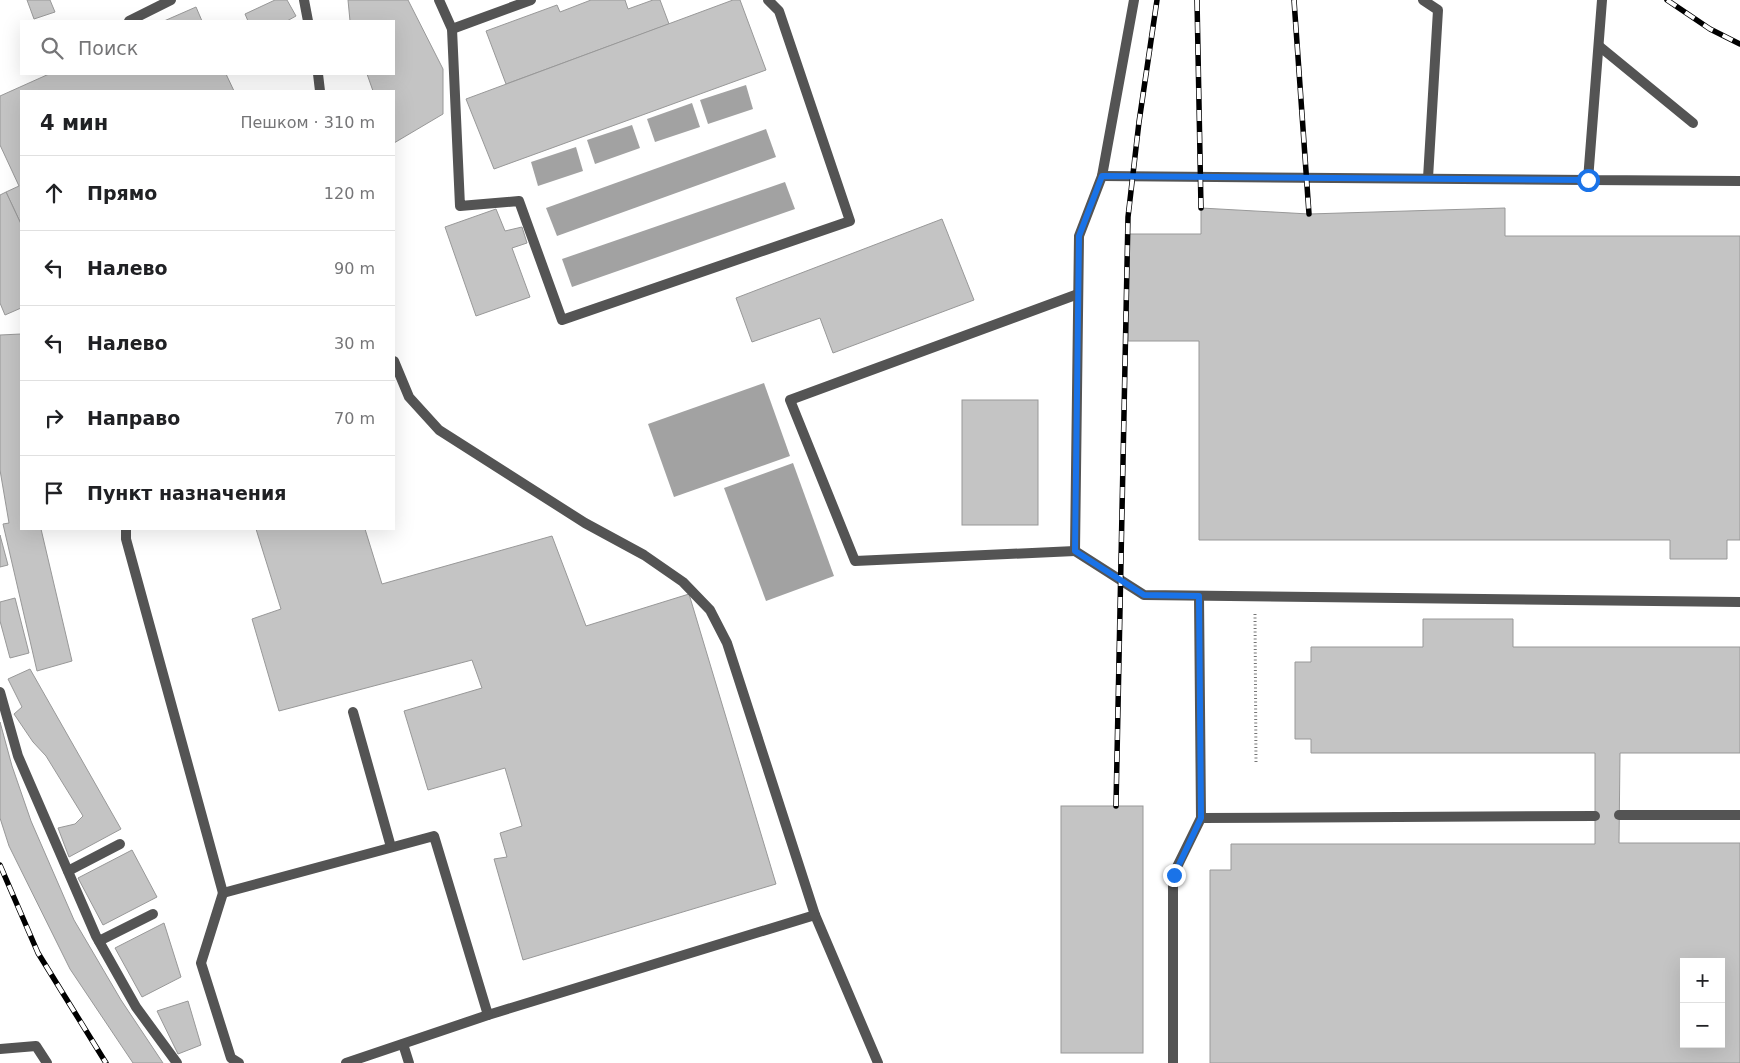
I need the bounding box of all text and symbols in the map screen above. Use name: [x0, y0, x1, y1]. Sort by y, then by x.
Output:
search box: [20, 20, 395, 75]
icon: search: [38, 34, 66, 62]
text: Поиск: [78, 37, 138, 59]
text: 4 мин: [40, 111, 108, 135]
text: Пешком · 310 m: [240, 113, 375, 132]
route start: [1577, 169, 1600, 192]
icon: ahead: [40, 179, 68, 207]
text: Прямо: [87, 182, 157, 204]
text: 120 m: [324, 184, 375, 203]
icon: left: [40, 254, 68, 282]
text: Налево: [87, 257, 168, 279]
text: 90 m: [334, 259, 375, 278]
icon: left: [40, 329, 68, 357]
text: Налево: [87, 332, 168, 354]
text: 30 m: [334, 334, 375, 353]
icon: right: [40, 404, 68, 432]
text: Направо: [87, 407, 180, 429]
text: 70 m: [334, 409, 375, 428]
icon: arrive: [40, 479, 68, 507]
text: Пункт назначения: [87, 482, 286, 504]
route end: [1163, 864, 1186, 887]
map controls: [1680, 958, 1725, 1048]
button: +: [1680, 958, 1725, 1003]
button: −: [1680, 1003, 1725, 1048]

